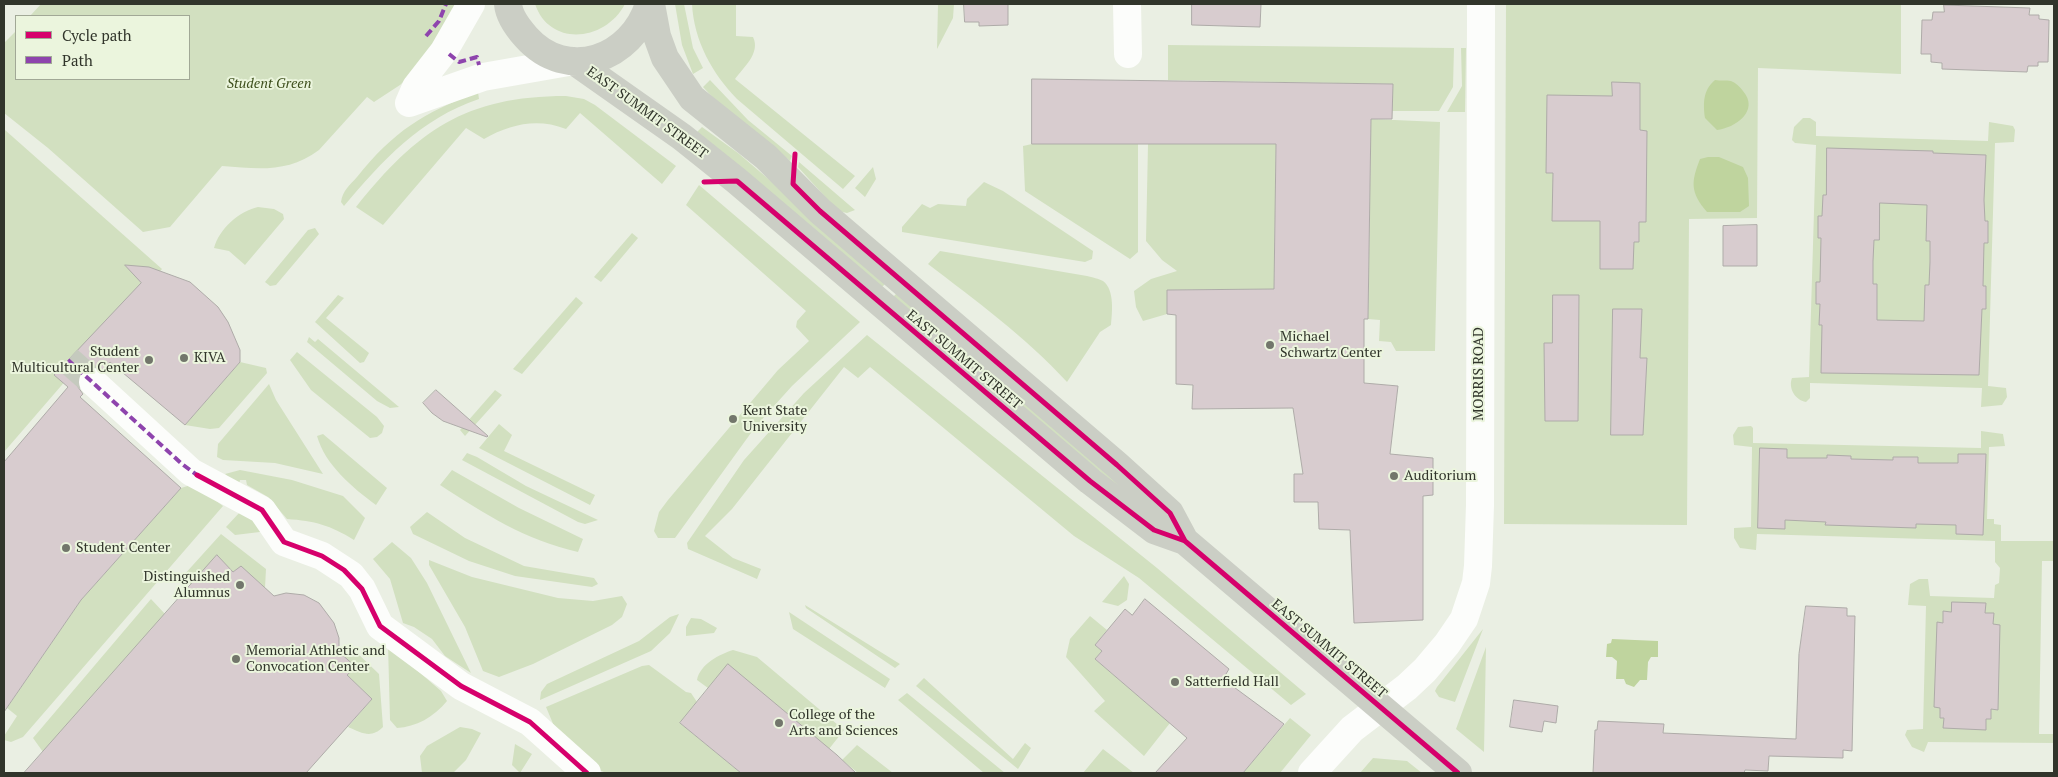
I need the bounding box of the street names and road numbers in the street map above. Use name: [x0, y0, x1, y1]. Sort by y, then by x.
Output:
street label: EAST SUMMIT STREET: [583, 63, 711, 163]
street label: EAST SUMMIT STREET: [903, 307, 1025, 413]
street label: MORRIS ROAD: [1471, 327, 1487, 421]
street label: EAST SUMMIT STREET: [1268, 596, 1390, 702]

